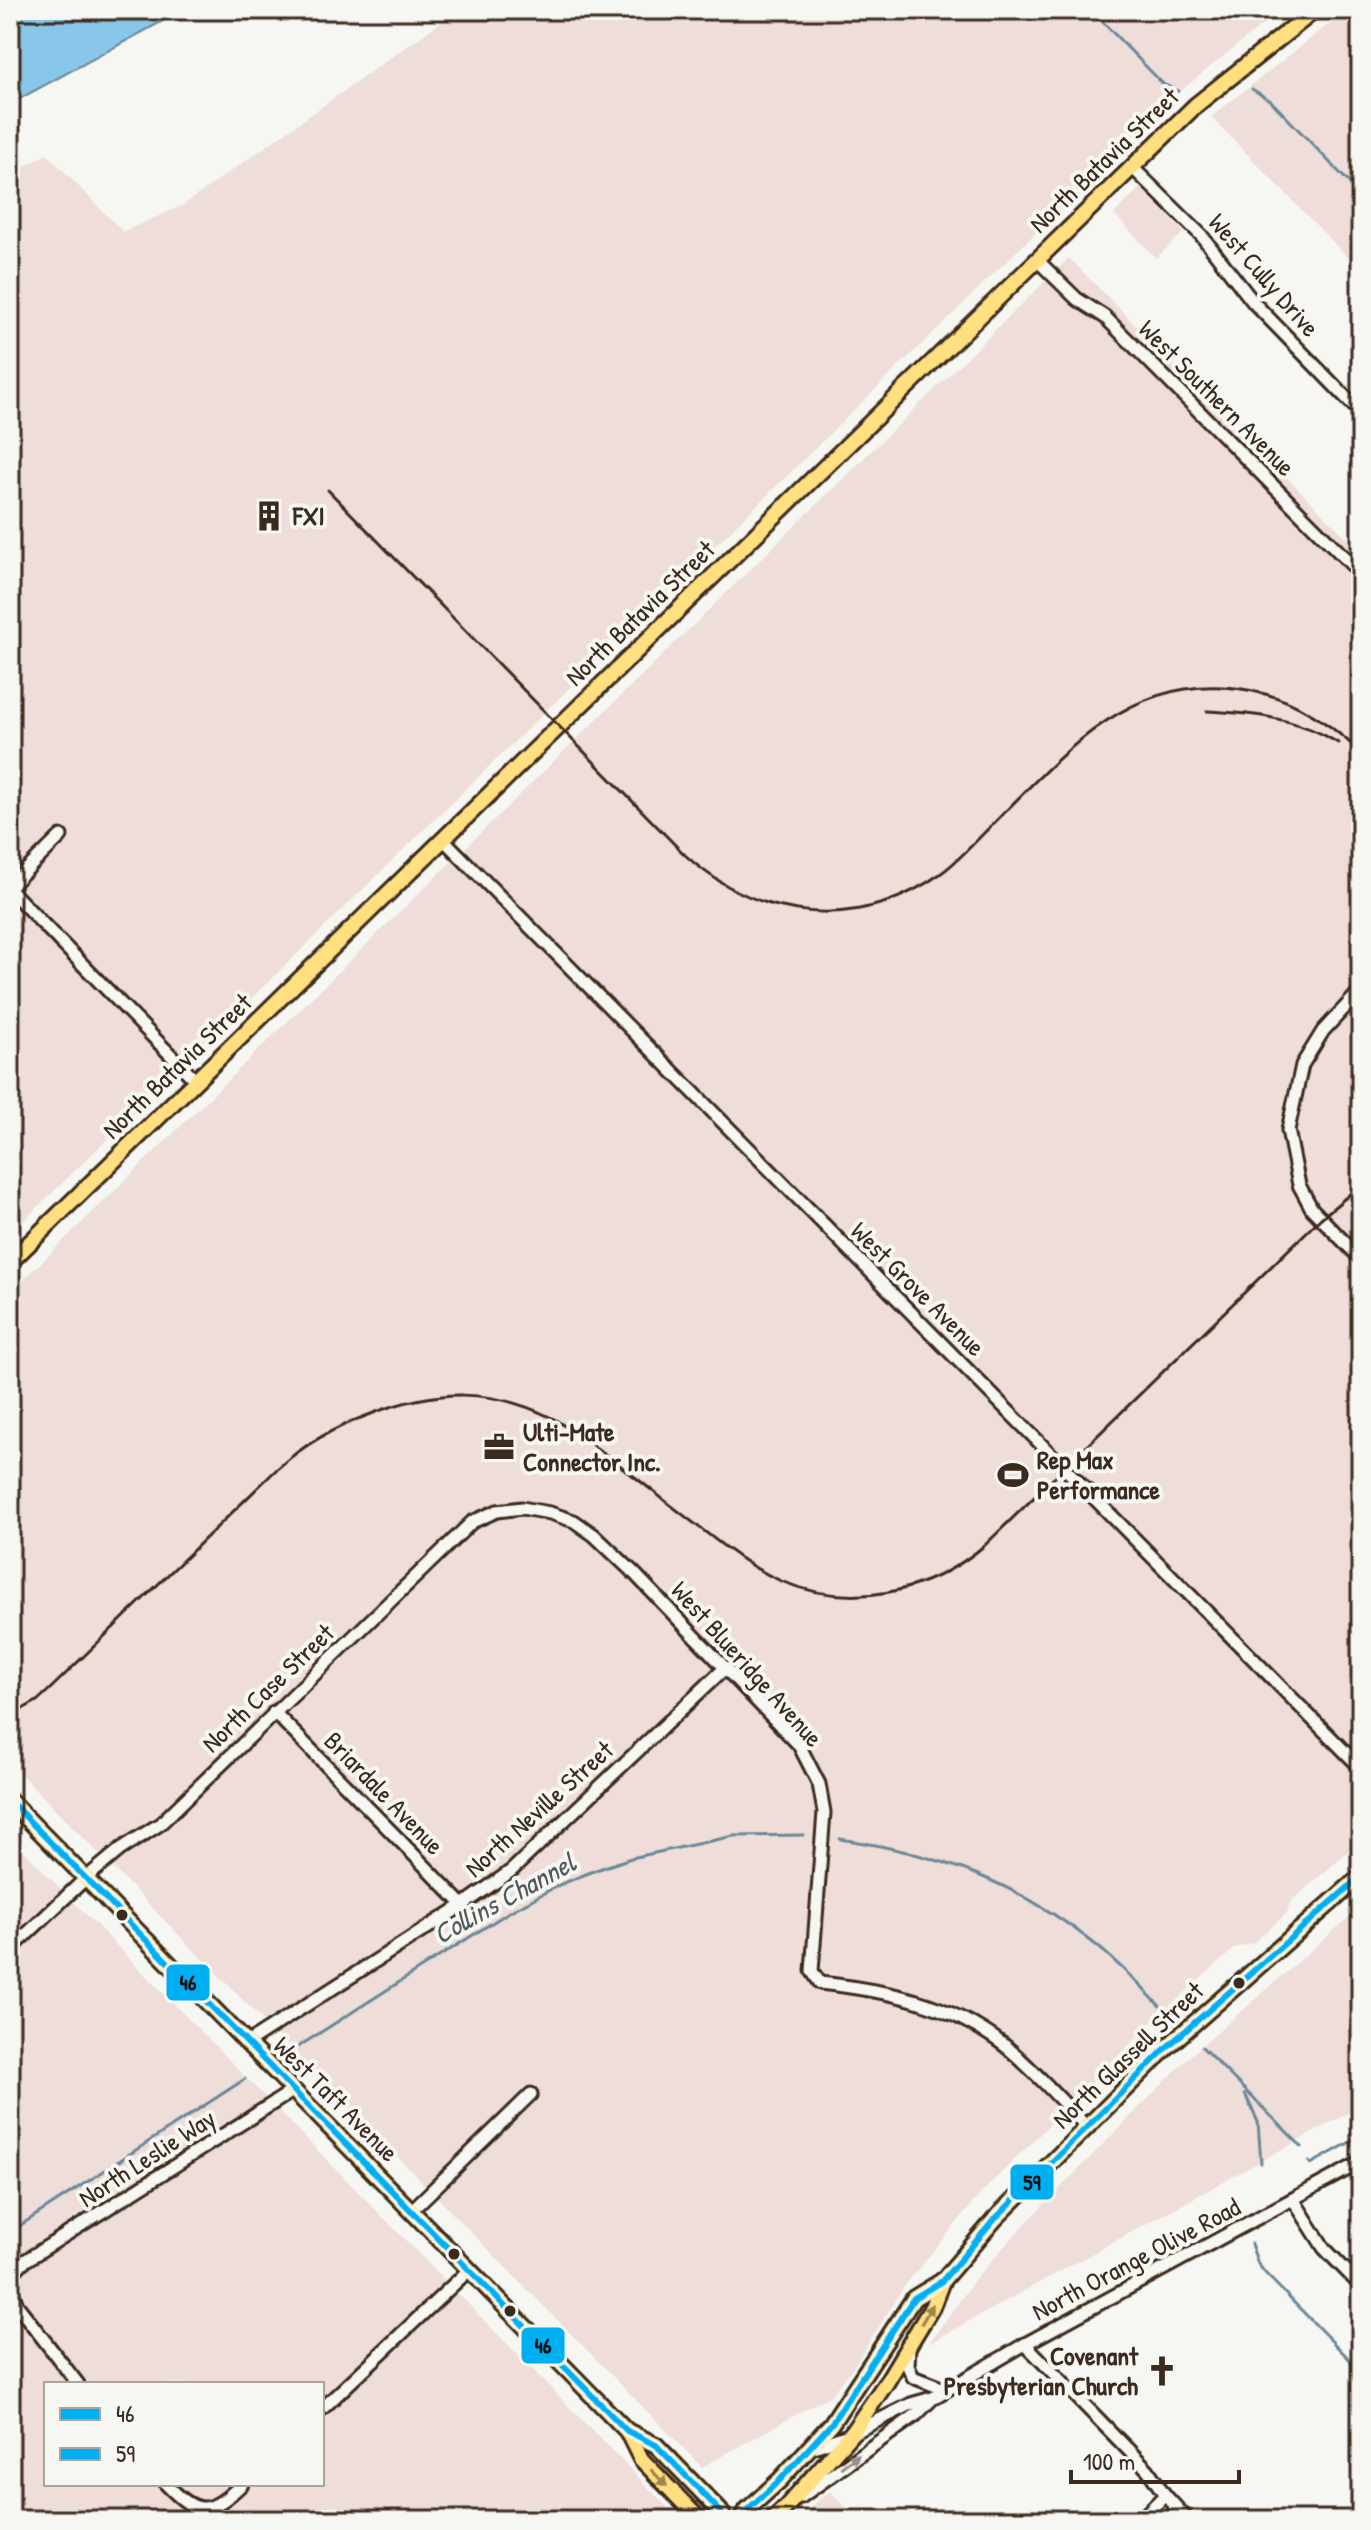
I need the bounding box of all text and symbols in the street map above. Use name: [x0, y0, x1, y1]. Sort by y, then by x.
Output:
street label: North Batavia Street: [1021, 78, 1187, 240]
street label: West Cully Drive: [1201, 205, 1328, 344]
street label: West Southern Avenue: [1131, 312, 1303, 484]
place label: FXI: [292, 498, 325, 533]
building icon: FXI: [252, 499, 286, 533]
street label: North Batavia Street: [557, 531, 723, 693]
street label: North Batavia Street: [94, 984, 260, 1146]
street label: West Grove Avenue: [843, 1214, 993, 1364]
place label: Ulti-Mate Connector Inc.: [523, 1414, 661, 1479]
office icon: Ulti-Mate Connector Inc.: [482, 1430, 516, 1464]
place label: Rep Max Performance: [1037, 1442, 1160, 1507]
sports icon: Rep Max Performance: [996, 1458, 1030, 1492]
street label: West Blueridge Avenue: [663, 1573, 831, 1754]
street label: North Case Street: [194, 1615, 342, 1760]
street label: Briardale Avenue: [317, 1723, 452, 1862]
street label: North Neville Street: [457, 1732, 621, 1885]
water label: Collins Channel: [426, 1843, 583, 1953]
unlabelled marker: [114, 1907, 130, 1923]
line badge: 46: [165, 1963, 211, 2002]
text: 46: [179, 1967, 197, 1997]
street label: North Glassell Street: [1044, 1973, 1212, 2136]
unlabelled marker: [1231, 1975, 1247, 1991]
street label: West Taft Avenue: [266, 2028, 407, 2169]
street label: North Leslie Way: [72, 2100, 222, 2215]
line badge: 59: [1009, 2163, 1055, 2201]
text: 59: [1023, 2167, 1041, 2197]
street label: North Orange Olive Road: [1026, 2189, 1246, 2328]
unlabelled marker: [446, 2246, 462, 2262]
unlabelled marker: [502, 2303, 518, 2319]
one-way arrow: [920, 2303, 934, 2325]
line badge: 46: [520, 2326, 566, 2365]
text: 46: [534, 2330, 552, 2360]
place label: Covenant Presbyterian Church: [944, 2338, 1139, 2404]
church icon: Covenant Presbyterian Church: [1145, 2354, 1179, 2388]
legend: [44, 2382, 324, 2486]
text: 46: [116, 2397, 135, 2429]
scale bar: [1071, 2434, 1239, 2484]
text: 59: [116, 2437, 135, 2469]
text: 100 m: [1083, 2445, 1135, 2477]
one-way arrow: [840, 2453, 861, 2469]
one-way arrow: [649, 2468, 668, 2487]

